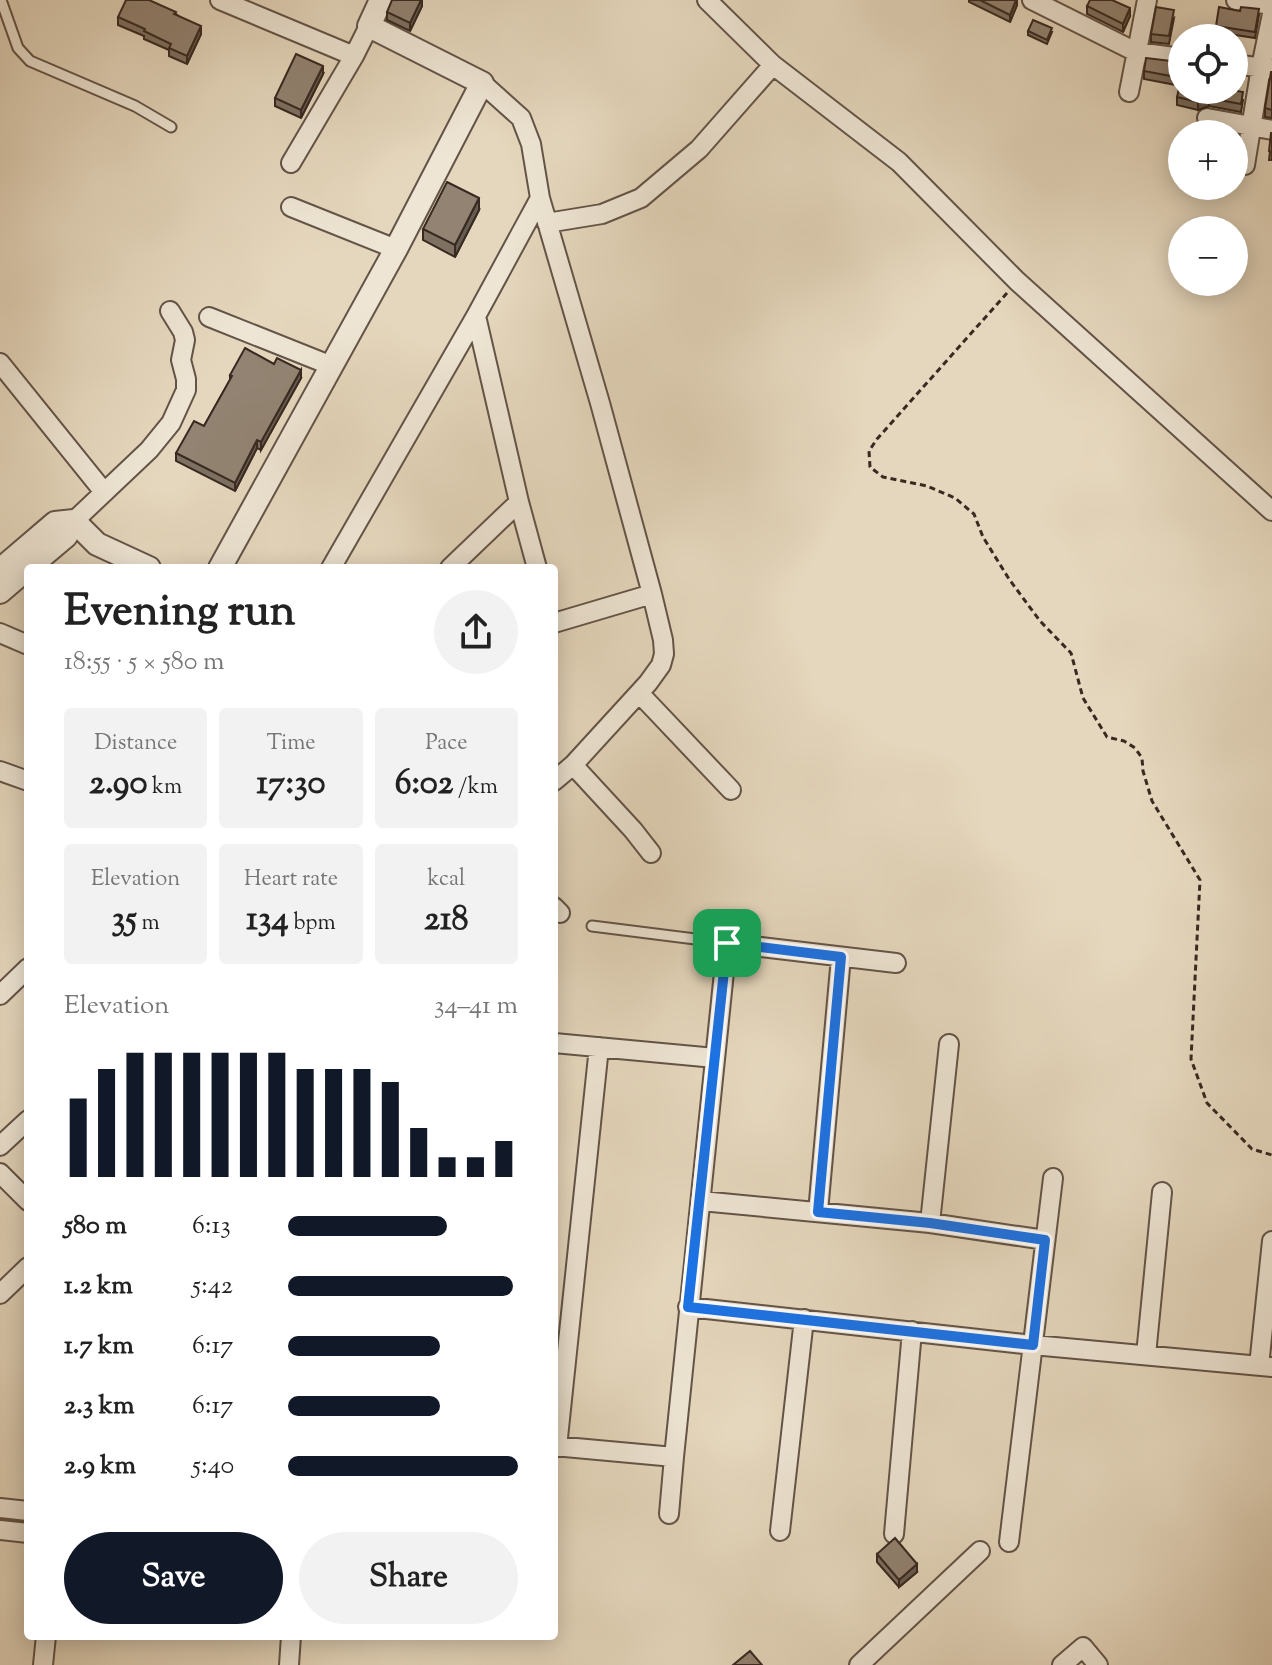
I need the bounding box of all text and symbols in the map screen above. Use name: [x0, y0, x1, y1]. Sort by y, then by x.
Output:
map controls: [1168, 24, 1248, 296]
button: locate: [1168, 24, 1248, 104]
button: +: [1168, 120, 1248, 200]
button: −: [1168, 216, 1248, 296]
text: Evening run: [64, 582, 296, 645]
button: share: [434, 590, 518, 674]
text: 18:55 · 5 × 580 m: [64, 644, 225, 681]
text: Distance: [94, 728, 177, 760]
text: Time: [267, 728, 315, 760]
text: Pace: [425, 728, 467, 760]
text: 2.90: [89, 760, 147, 809]
text: 17:30: [257, 760, 325, 809]
text: 6:02: [395, 760, 453, 809]
text: km: [147, 772, 182, 804]
text: /km: [453, 772, 498, 804]
text: Elevation: [91, 864, 180, 896]
text: Heart rate: [244, 864, 338, 896]
text: kcal: [427, 864, 465, 896]
text: 35: [112, 896, 137, 945]
text: 134: [246, 896, 289, 945]
text: 218: [424, 896, 469, 945]
text: m: [137, 908, 160, 940]
text: bpm: [289, 908, 336, 940]
pin: [693, 909, 761, 977]
icon: arrive: [705, 921, 749, 965]
text: Elevation: [64, 988, 169, 1025]
text: 34–41 m: [434, 988, 518, 1025]
text: 580 m: [64, 1208, 127, 1245]
text: 6:13: [192, 1208, 231, 1245]
text: 1.2 km: [64, 1268, 133, 1305]
text: 5:42: [192, 1268, 233, 1305]
text: 1.7 km: [64, 1328, 134, 1365]
text: 6:17: [192, 1328, 233, 1365]
text: 2.3 km: [64, 1388, 134, 1425]
text: 6:17: [192, 1388, 233, 1425]
text: 2.9 km: [64, 1448, 136, 1485]
text: 5:40: [192, 1448, 234, 1485]
button: Save: [64, 1532, 283, 1624]
button: Share: [299, 1532, 518, 1624]

